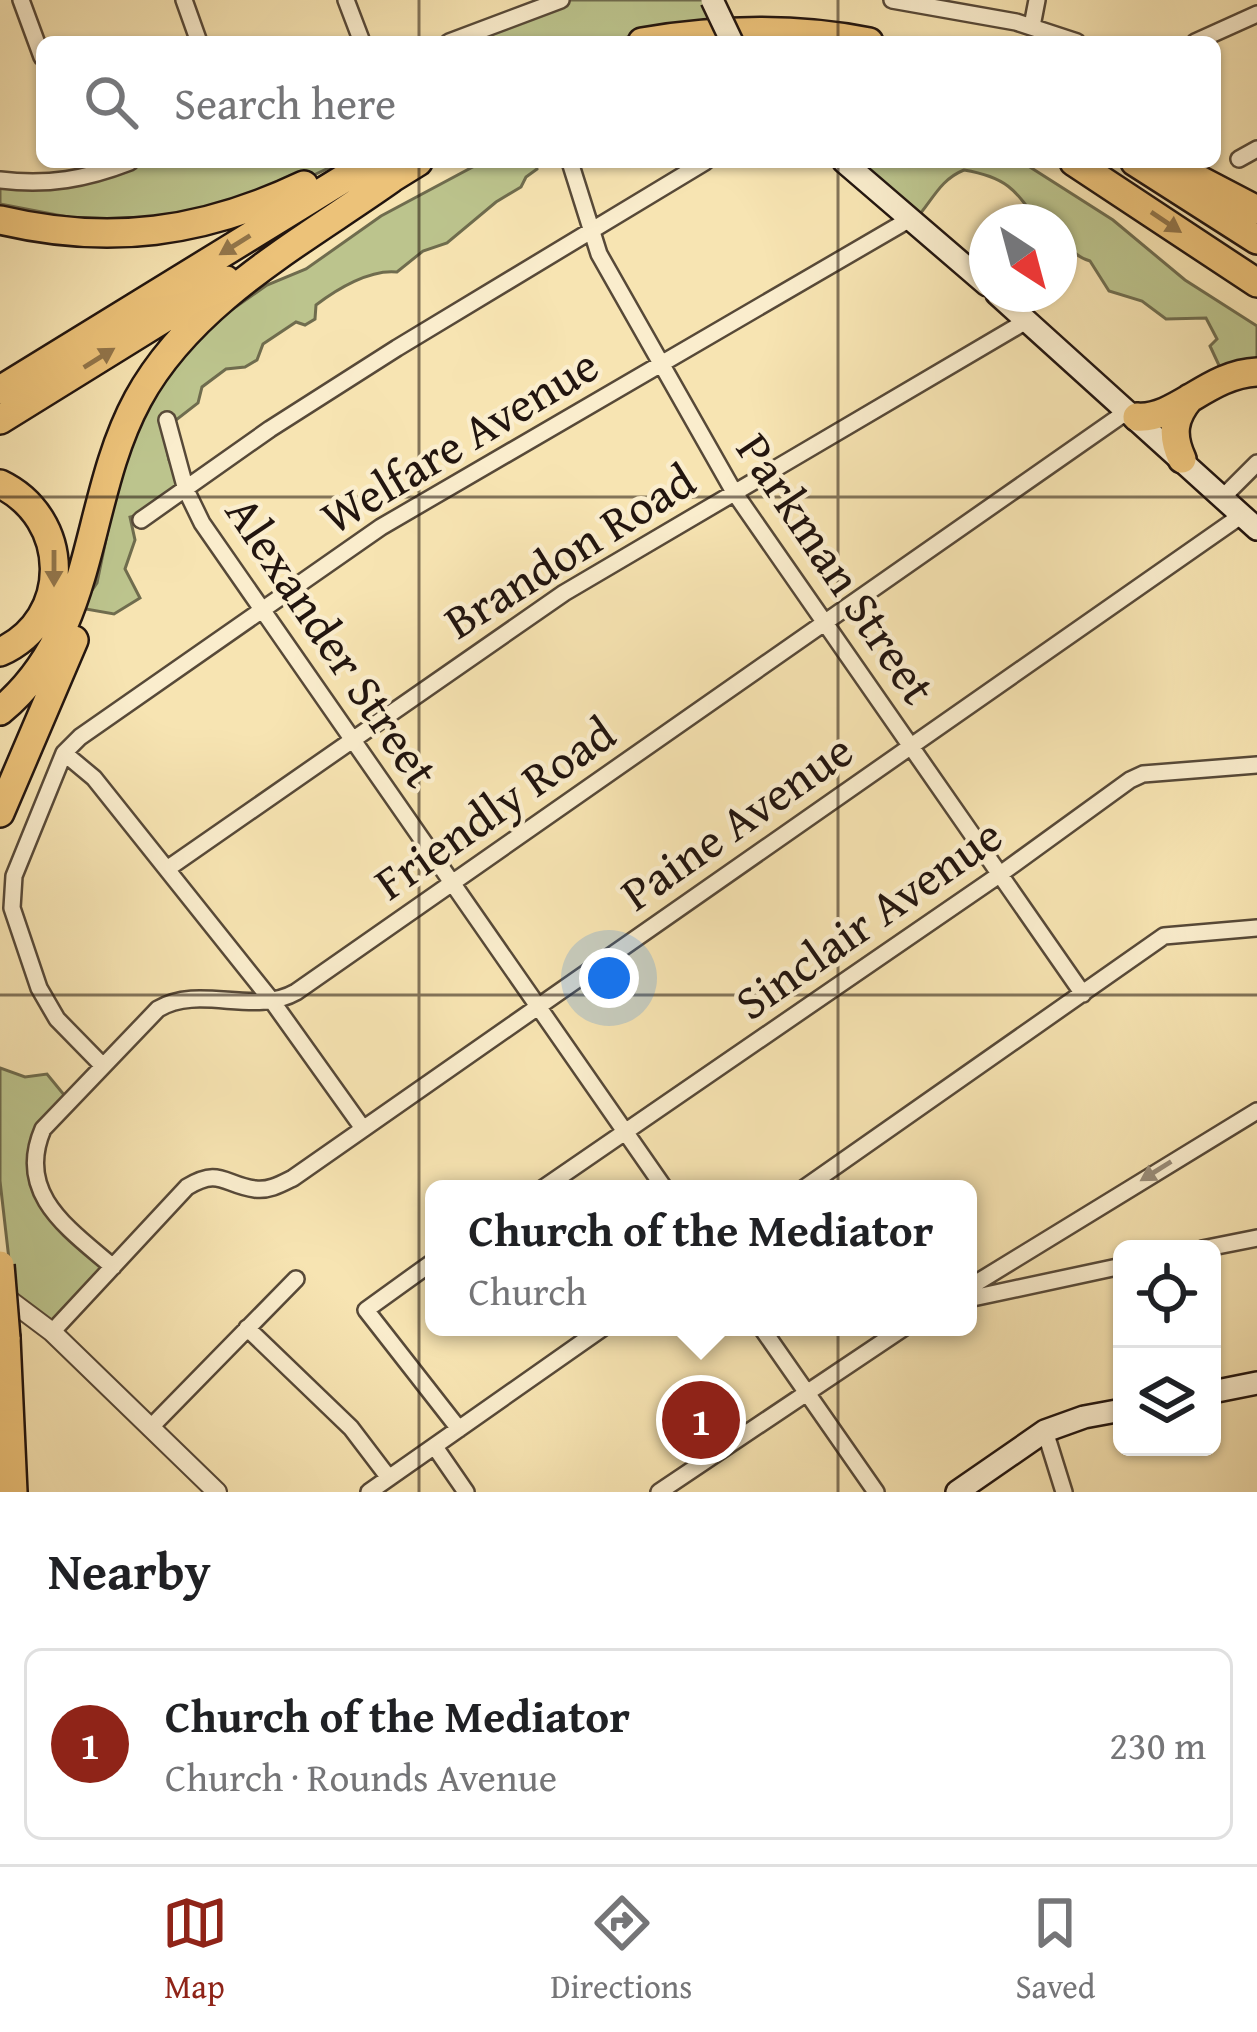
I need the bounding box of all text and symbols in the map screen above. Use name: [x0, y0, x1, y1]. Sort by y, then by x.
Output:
search box: [36, 36, 1221, 168]
icon: search: [78, 69, 144, 135]
text: Search here: [174, 70, 396, 135]
north arrow: [969, 204, 1077, 312]
one-way arrow: [1149, 210, 1182, 233]
one-way arrow: [218, 234, 252, 255]
street label: Welfare Avenue: [307, 329, 611, 551]
one-way arrow: [83, 348, 116, 370]
street label: Parkman Street: [720, 418, 954, 718]
street label: Brandon Road: [430, 444, 709, 655]
street label: Alexander Street: [209, 481, 457, 801]
one-way arrow: [44, 550, 64, 588]
street label: Friendly Road: [359, 697, 629, 916]
street label: Paine Avenue: [605, 715, 867, 927]
street label: Sinclair Avenue: [720, 799, 1016, 1037]
your location: [579, 948, 639, 1008]
one-way arrow: [1140, 1159, 1173, 1181]
popup: [425, 1180, 977, 1336]
text: Church of the Mediator: [469, 1197, 933, 1262]
map controls: [1113, 1240, 1221, 1456]
button: locate: [1113, 1240, 1221, 1348]
text: Church: [469, 1262, 587, 1319]
button: layers: [1113, 1348, 1221, 1456]
pin: 1: [662, 1375, 740, 1465]
text: Nearby: [48, 1533, 211, 1608]
text: Church of the Mediator: [165, 1683, 630, 1748]
text: 1: [80, 1716, 100, 1773]
text: 230 m: [1109, 1716, 1206, 1773]
text: Church · Rounds Avenue: [165, 1748, 557, 1805]
tab: Map: [162, 1890, 228, 2010]
tab: Directions: [551, 1890, 692, 2010]
tab: Saved: [1016, 1890, 1095, 2010]

